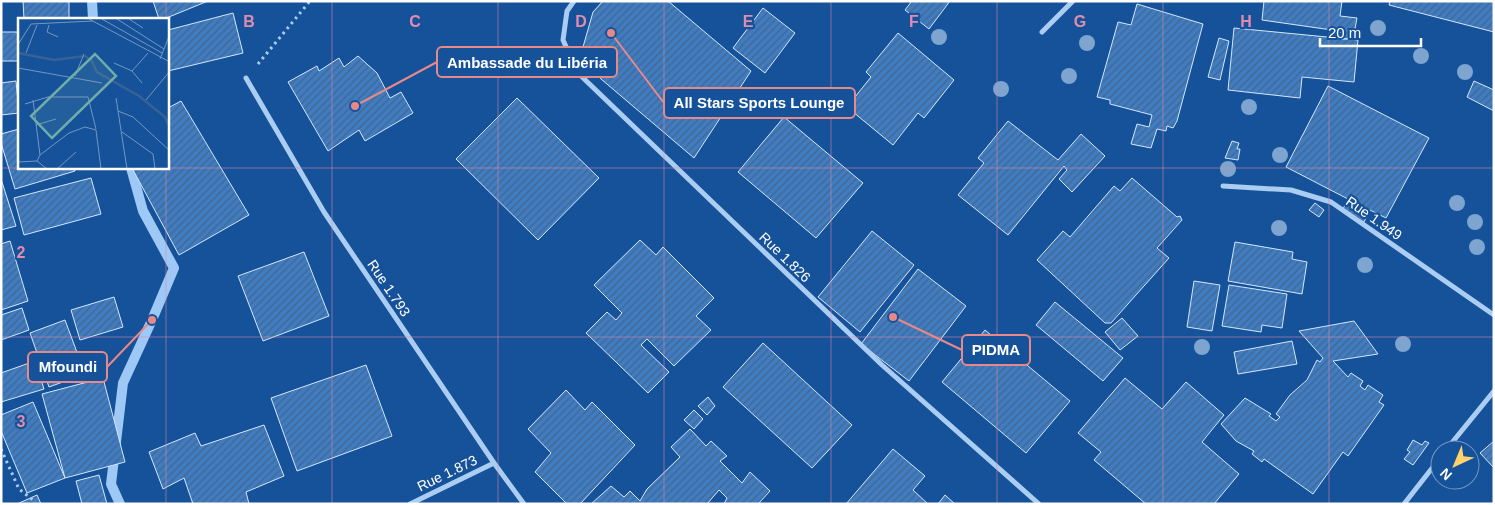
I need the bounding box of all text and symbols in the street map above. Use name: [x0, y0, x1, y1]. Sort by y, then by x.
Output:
text: B: [243, 13, 255, 30]
text: C: [409, 13, 421, 30]
text: D: [575, 13, 587, 30]
text: E: [743, 13, 754, 30]
text: F: [909, 13, 919, 30]
text: G: [1074, 13, 1086, 30]
text: H: [1240, 13, 1252, 30]
scale bar: [1320, 15, 1421, 47]
inset map: [18, 18, 169, 169]
text: 20 m: [1328, 24, 1361, 41]
callout: Ambassade du Libéria: [437, 47, 617, 77]
text: Ambassade du Libéria: [447, 54, 608, 71]
callout: All Stars Sports Lounge: [664, 88, 855, 118]
text: All Stars Sports Lounge: [674, 94, 844, 111]
street label: Rue 1.949: [1343, 193, 1405, 243]
street label: Rue 1.826: [756, 229, 814, 285]
text: 2: [17, 244, 26, 261]
street label: Rue 1.793: [364, 257, 414, 319]
callout: PIDMA: [962, 335, 1030, 365]
text: PIDMA: [972, 341, 1020, 358]
callout: Mfoundi: [28, 352, 107, 382]
text: Mfoundi: [39, 358, 97, 375]
text: 3: [17, 413, 26, 430]
north arrow: [1430, 440, 1480, 490]
street label: Rue 1.873: [414, 452, 480, 494]
text: N: [1437, 465, 1455, 484]

